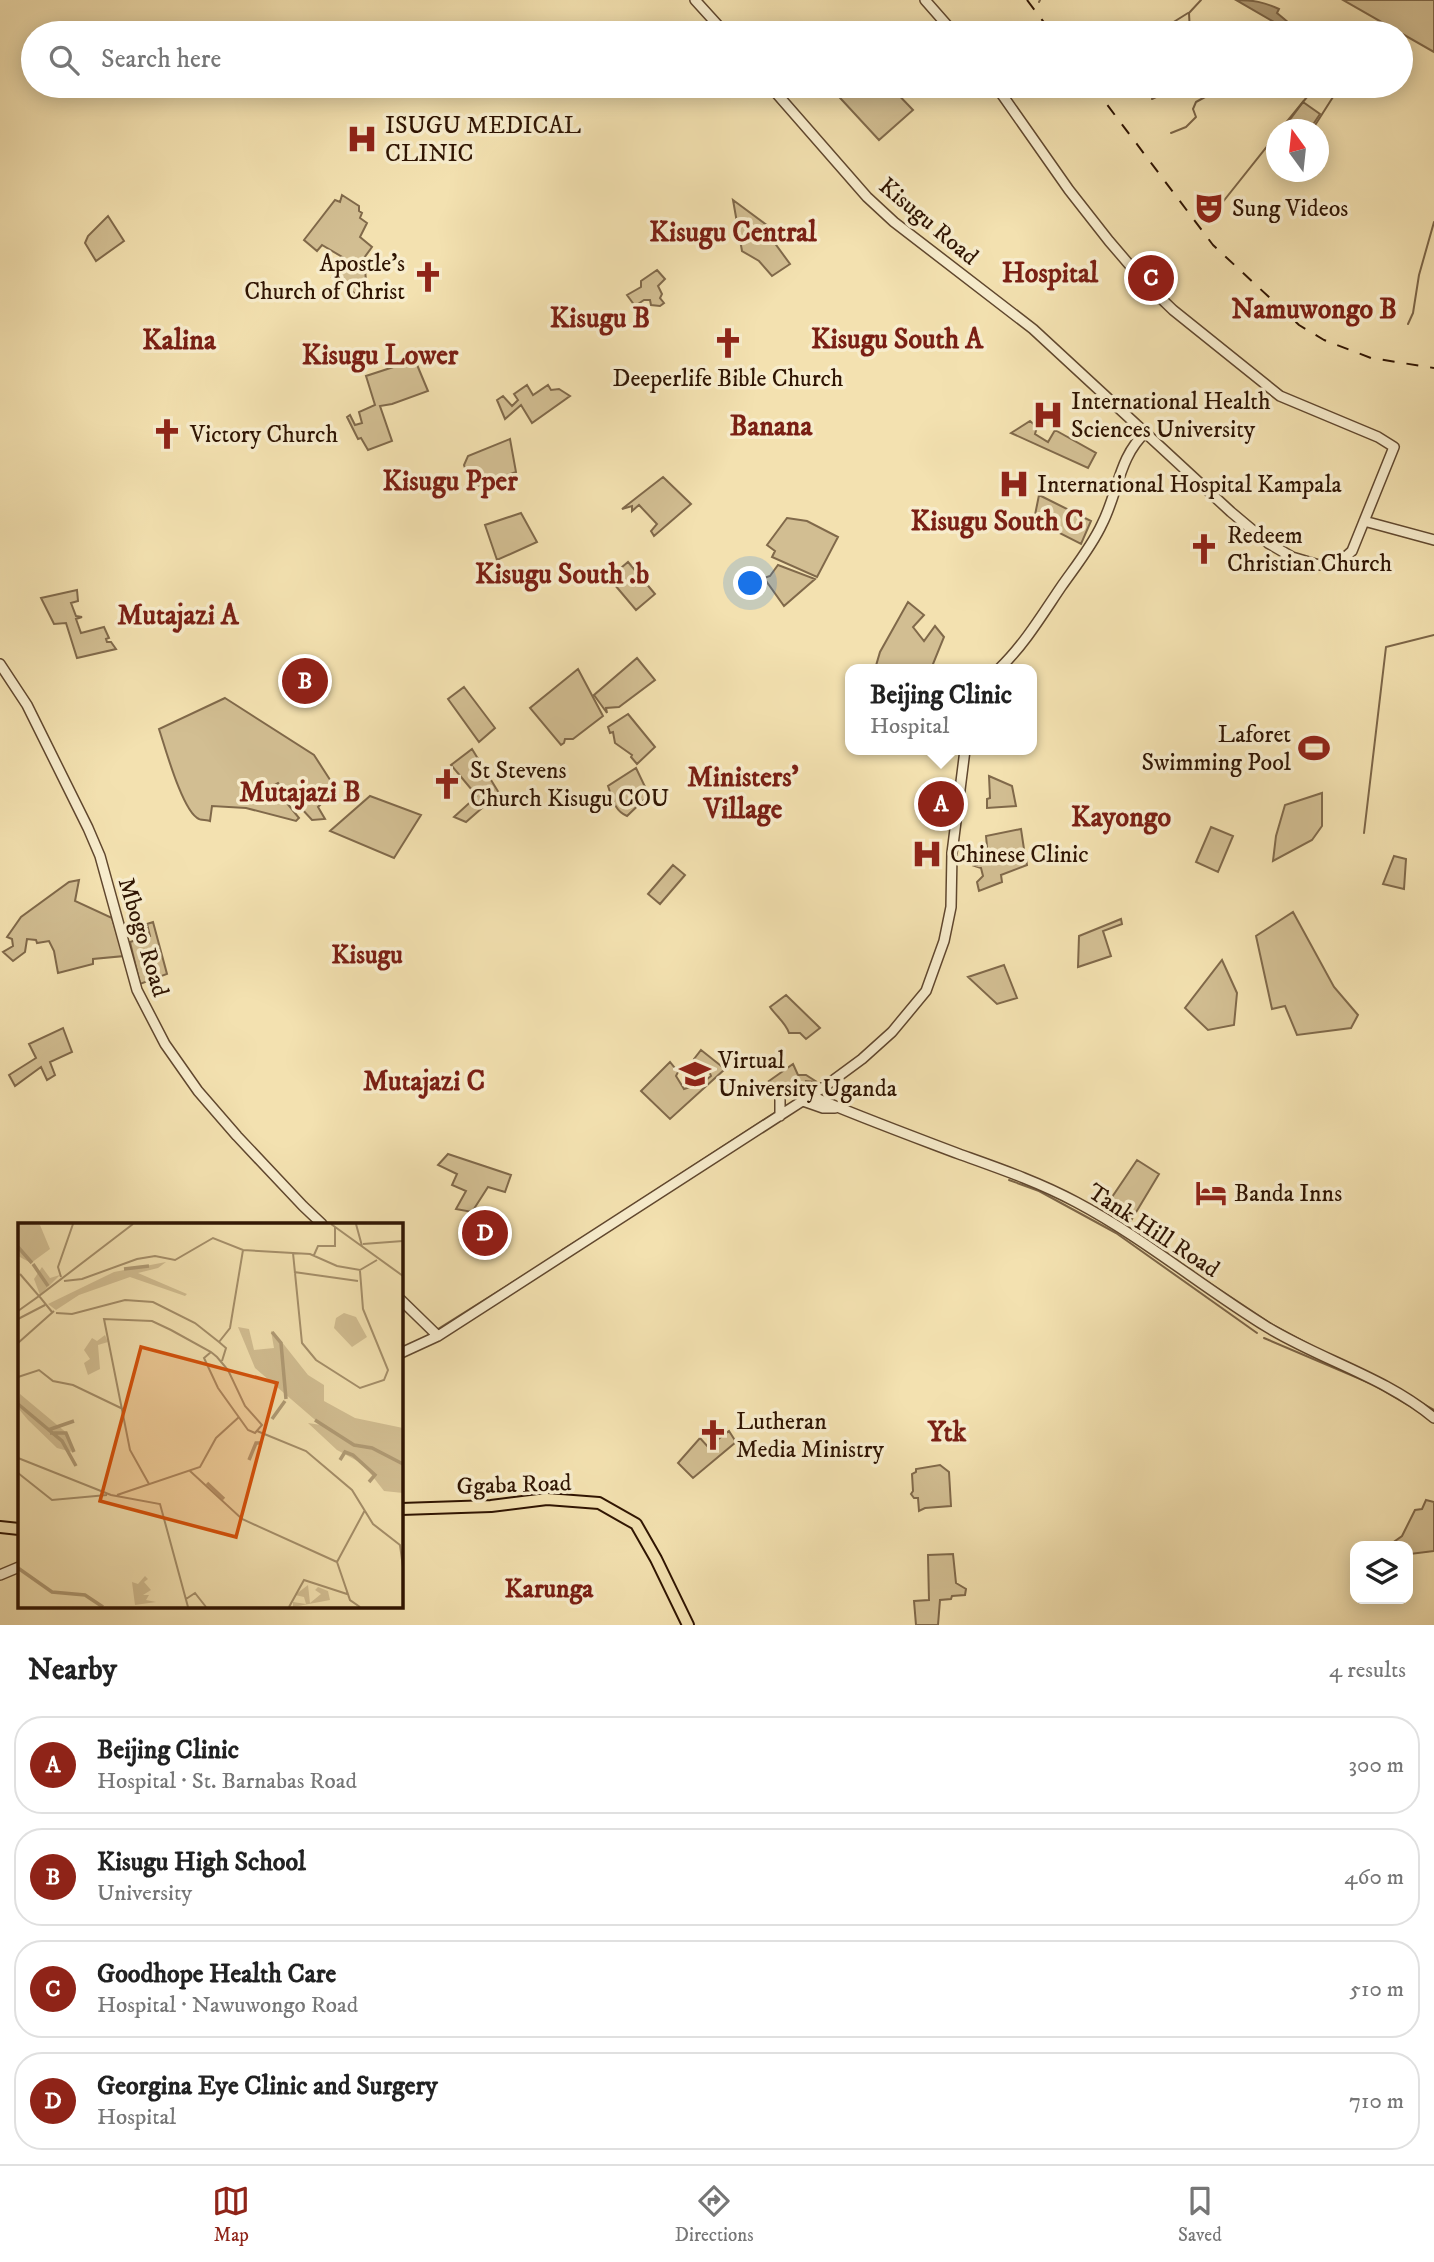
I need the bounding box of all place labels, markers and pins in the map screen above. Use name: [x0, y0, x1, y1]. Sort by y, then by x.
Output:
place label: ISUGU MEDICAL CLINIC: [385, 111, 581, 169]
hospital icon: ISUGU MEDICAL CLINIC: [345, 122, 379, 156]
theatre icon: Sung Videos: [1192, 191, 1226, 225]
place label: Sung Videos: [1232, 194, 1348, 224]
place label: Apostle's Church of Christ: [244, 249, 405, 307]
pin: C: [1128, 252, 1174, 304]
church icon: Apostle's Church of Christ: [411, 260, 445, 294]
church icon: Deeperlife Bible Church: [711, 326, 745, 360]
place label: Deeperlife Bible Church: [613, 364, 844, 394]
place label: International Health Sciences University: [1071, 387, 1271, 445]
hospital icon: International Health Sciences University: [1031, 398, 1065, 432]
church icon: Victory Church: [150, 417, 184, 451]
place label: Victory Church: [189, 420, 338, 450]
hospital icon: International Hospital Kampala: [997, 467, 1031, 501]
place label: International Hospital Kampala: [1037, 470, 1343, 500]
place label: Redeem Christian Church: [1227, 521, 1393, 579]
church icon: Redeem Christian Church: [1187, 532, 1221, 566]
pin: B: [282, 655, 328, 707]
place label: Laforet Swimming Pool: [1142, 720, 1292, 778]
sports icon: Laforet Swimming Pool: [1297, 731, 1331, 765]
place label: St Stevens Church Kisugu COU: [470, 756, 669, 814]
church icon: St Stevens Church Kisugu COU: [430, 767, 464, 801]
pin: A: [918, 778, 964, 830]
hospital icon: Chinese Clinic: [910, 837, 944, 871]
place label: Chinese Clinic: [950, 840, 1089, 870]
place label: Virtual University Uganda: [717, 1046, 898, 1104]
school or university icon: Virtual University Uganda: [678, 1057, 712, 1091]
hotel icon: Banda Inns: [1194, 1176, 1228, 1210]
place label: Banda Inns: [1234, 1179, 1342, 1209]
pin: D: [462, 1207, 508, 1259]
place label: Lutheran Media Ministry: [736, 1407, 885, 1465]
church icon: Lutheran Media Ministry: [696, 1418, 730, 1452]

